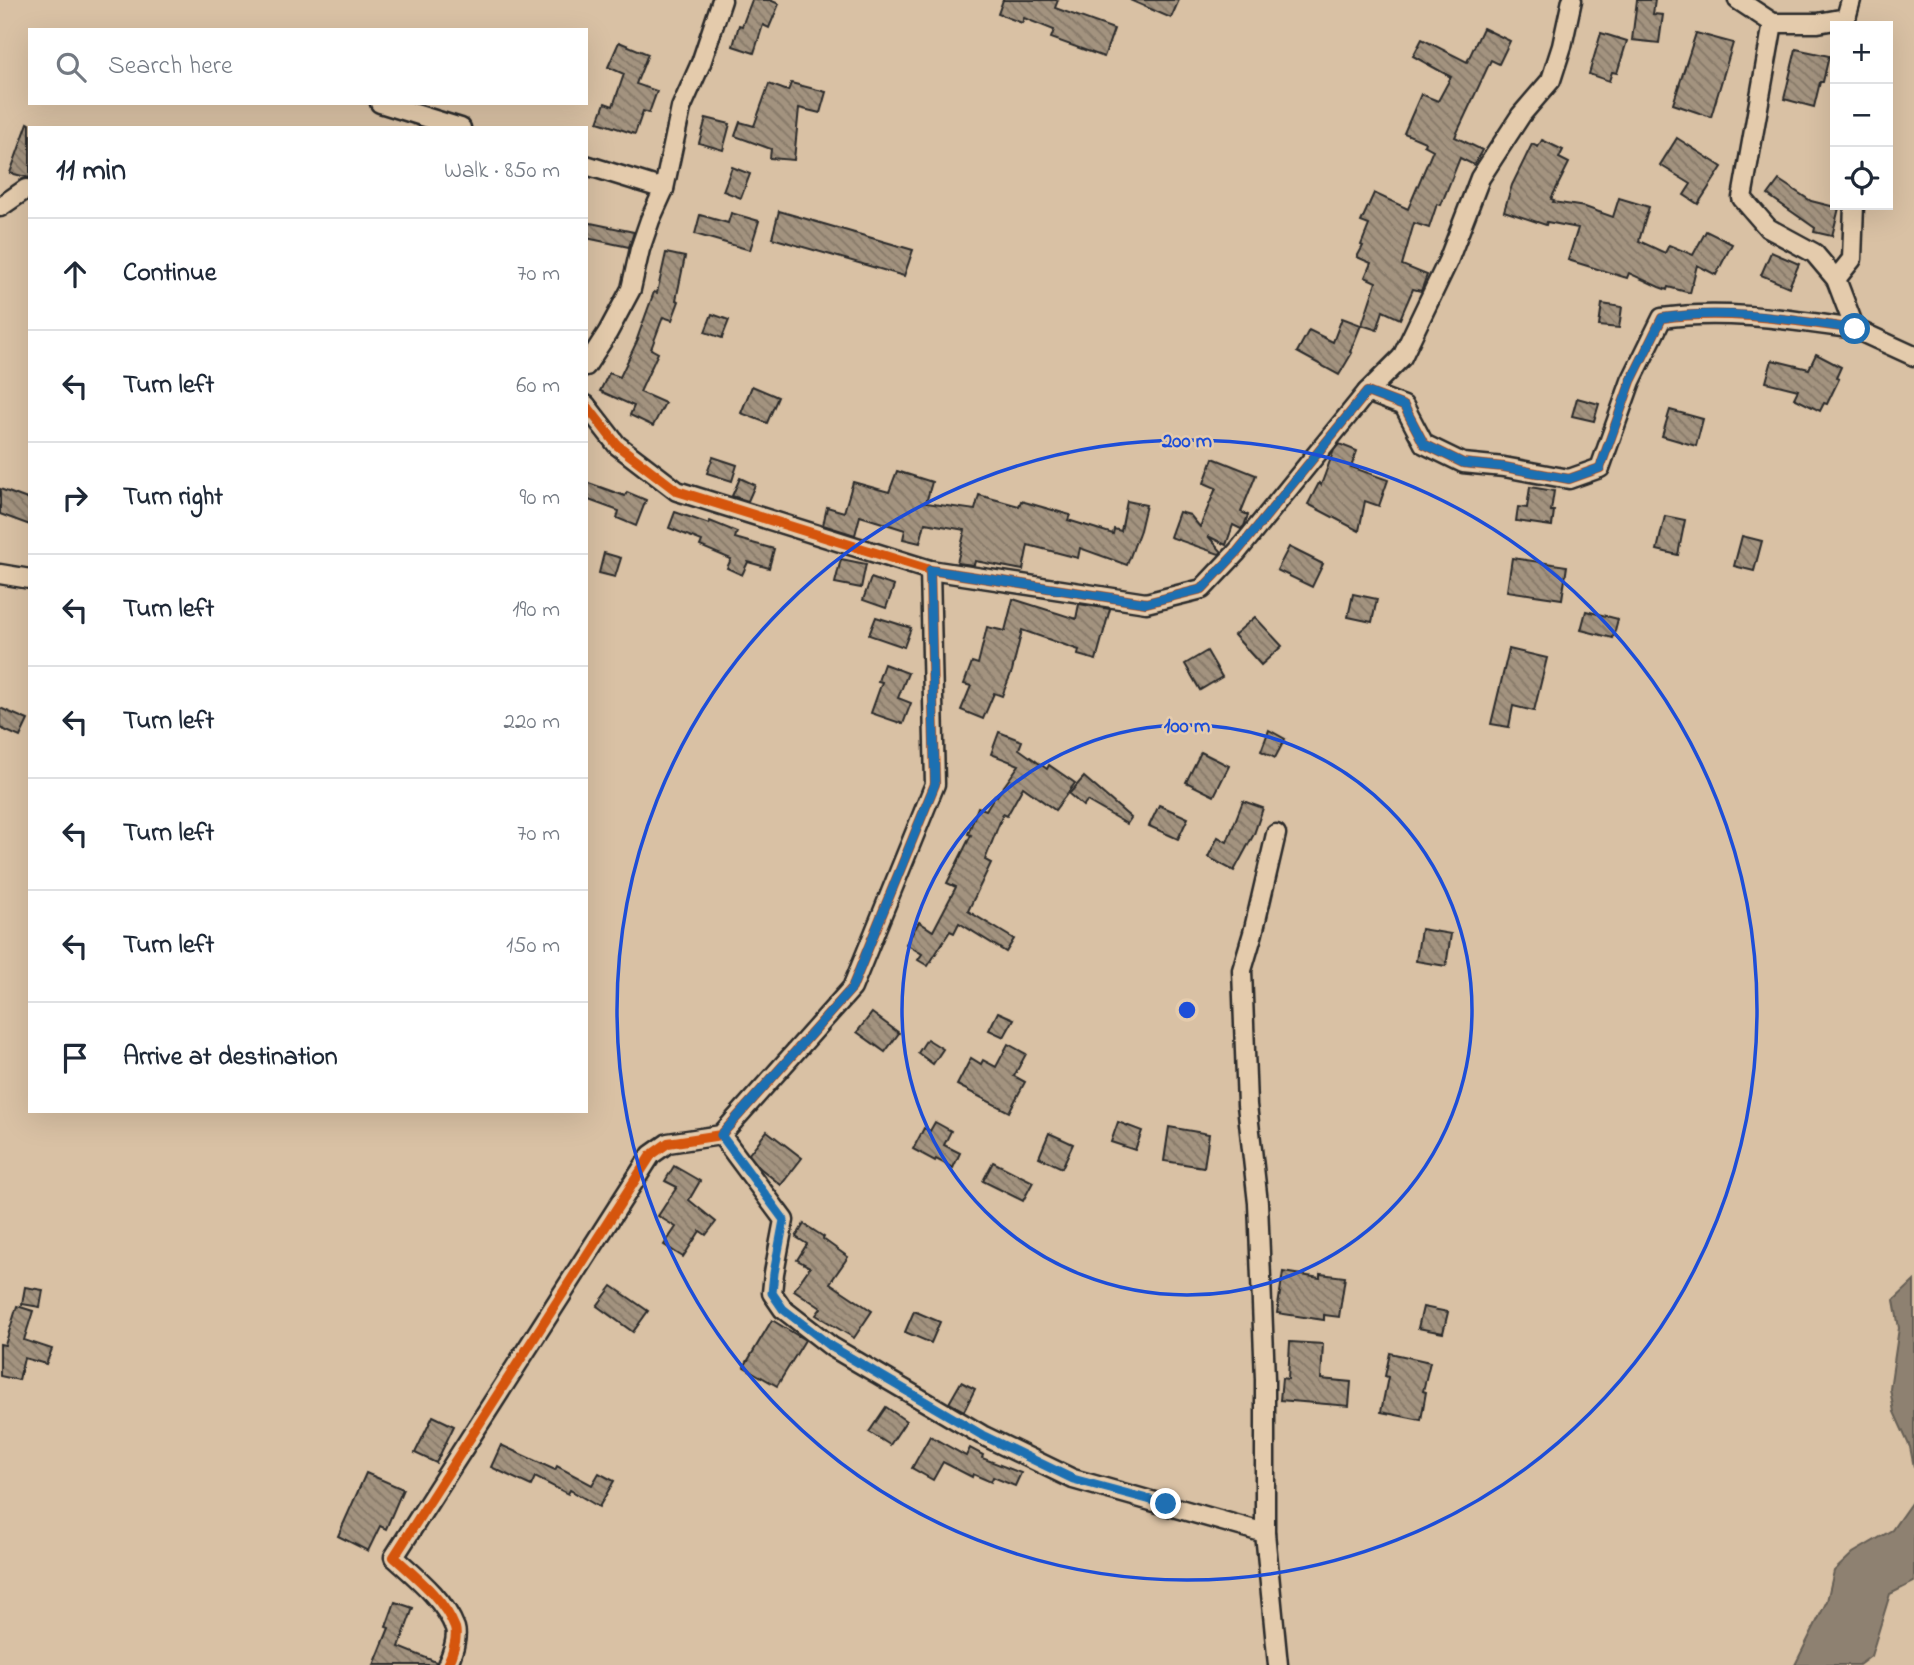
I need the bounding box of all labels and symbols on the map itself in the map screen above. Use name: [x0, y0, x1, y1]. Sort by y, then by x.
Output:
route start: [1839, 313, 1870, 344]
text: 200 m: [1161, 427, 1212, 457]
text: 100 m: [1164, 712, 1210, 742]
centre of rings: [1175, 998, 1199, 1022]
route end: [1150, 1488, 1181, 1519]

